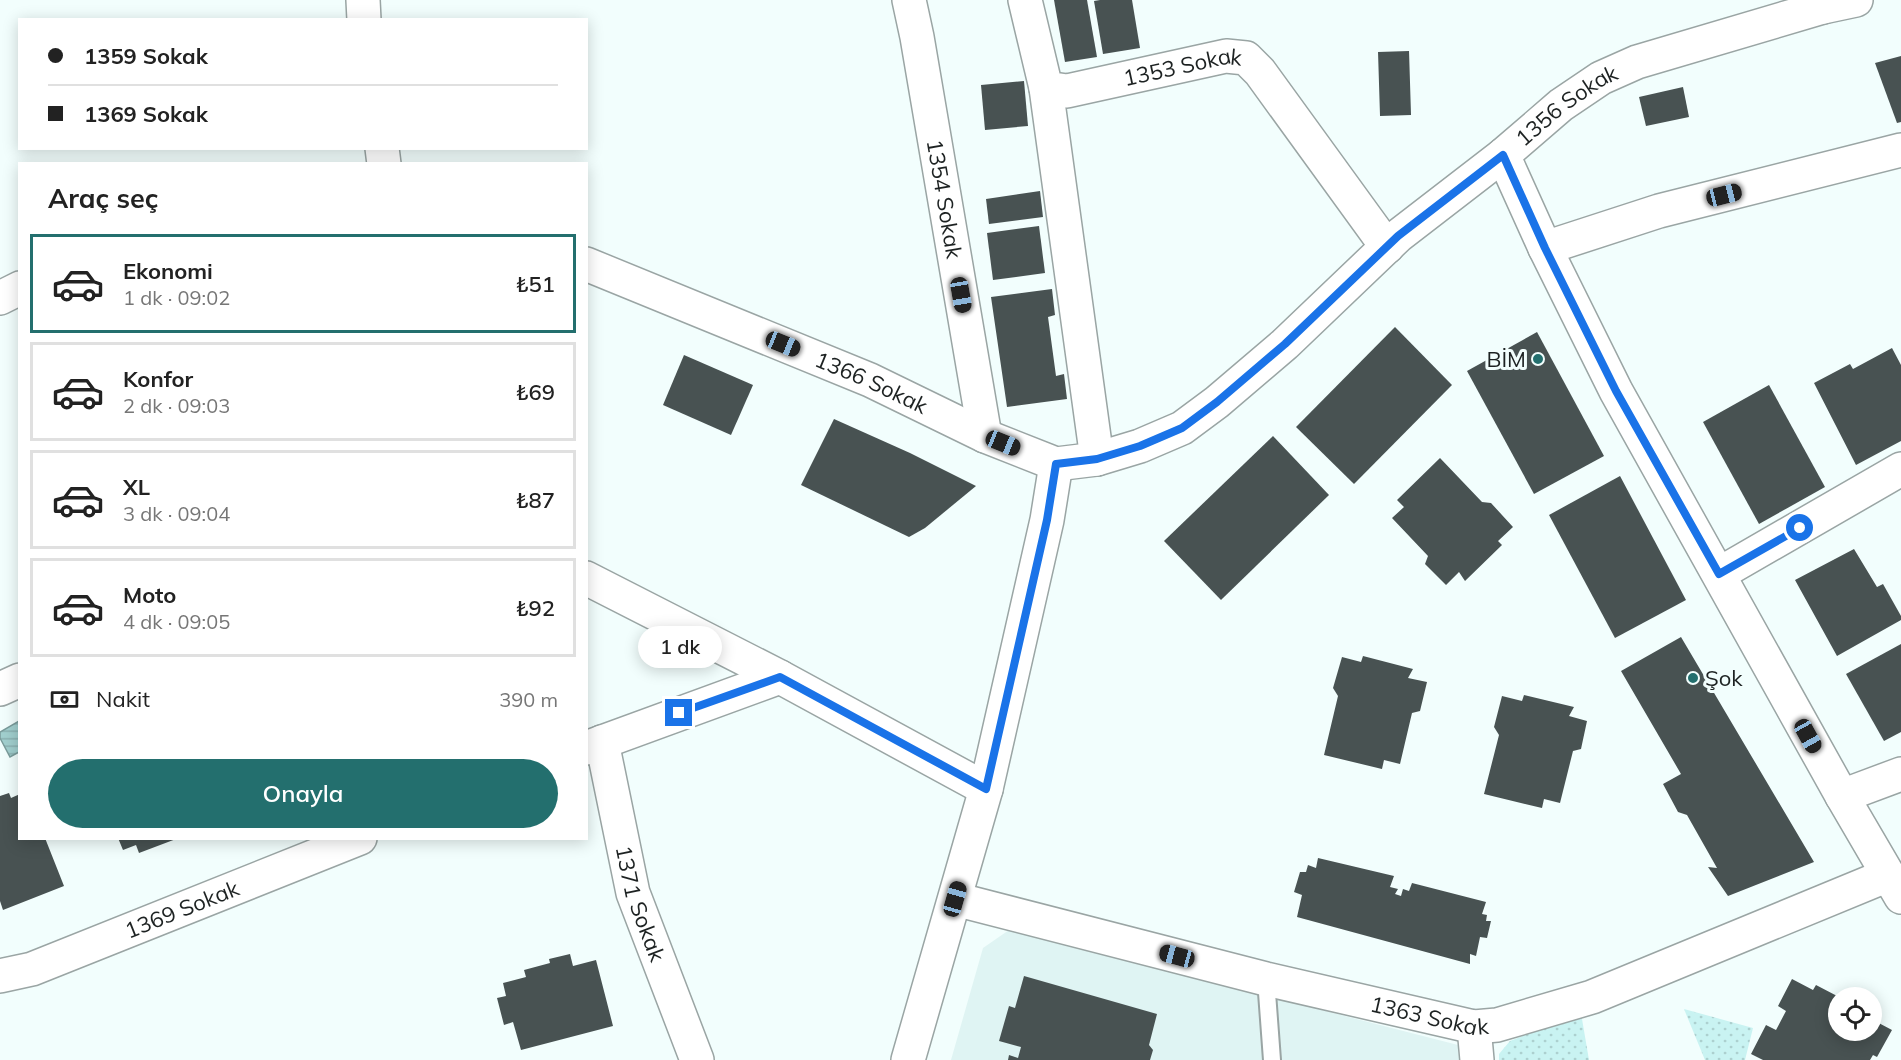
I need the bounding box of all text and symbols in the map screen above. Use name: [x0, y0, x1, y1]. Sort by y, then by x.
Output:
street label: 1353 Sokak: [1121, 41, 1244, 92]
text: 1359 Sokak: [84, 42, 208, 70]
street label: 1356 Sokak: [1510, 58, 1622, 152]
text: 1369 Sokak: [84, 100, 208, 128]
street label: 1354 Sokak: [921, 137, 969, 261]
text: Araç seç: [48, 181, 158, 215]
car: [1704, 182, 1744, 208]
icon: car: [51, 257, 105, 311]
text: Ekonomi: [123, 257, 213, 285]
text: ₺51: [515, 270, 555, 298]
car: [949, 276, 973, 314]
text: 1 dk · 09:02: [123, 285, 230, 310]
car: [763, 329, 803, 359]
street label: 1366 Sokak: [811, 345, 933, 420]
place label: BİM: [1486, 345, 1526, 373]
marker: BİM: [1531, 352, 1545, 366]
icon: car: [51, 365, 105, 419]
text: Konfor: [123, 365, 193, 393]
text: ₺69: [515, 378, 555, 406]
text: 2 dk · 09:03: [123, 393, 230, 418]
car: [983, 428, 1023, 458]
icon: car: [51, 473, 105, 527]
text: XL: [123, 473, 150, 501]
text: ₺87: [515, 486, 555, 514]
text: 3 dk · 09:04: [123, 501, 230, 526]
route start: [1786, 514, 1813, 541]
icon: car: [51, 581, 105, 635]
text: Moto: [123, 581, 176, 609]
text: ₺92: [515, 594, 555, 622]
text: 4 dk · 09:05: [123, 609, 230, 634]
callout: 1 dk: [637, 626, 721, 668]
text: 1 dk: [660, 634, 700, 659]
place label: Şok: [1705, 664, 1743, 692]
marker: Şok: [1686, 671, 1700, 685]
icon: cash: [48, 683, 81, 716]
text: Nakit: [96, 685, 150, 713]
text: 390 m: [499, 687, 558, 712]
route end: [665, 699, 692, 726]
car: [1791, 716, 1825, 756]
button: Onayla: [48, 759, 558, 828]
street label: 1371 Sokak: [610, 843, 672, 966]
street label: 1369 Sokak: [121, 874, 244, 945]
car: [941, 879, 969, 919]
car: [1157, 943, 1197, 969]
map controls: [1828, 987, 1882, 1041]
button: locate: [1828, 987, 1882, 1041]
street label: 1363 Sokak: [1368, 990, 1491, 1041]

